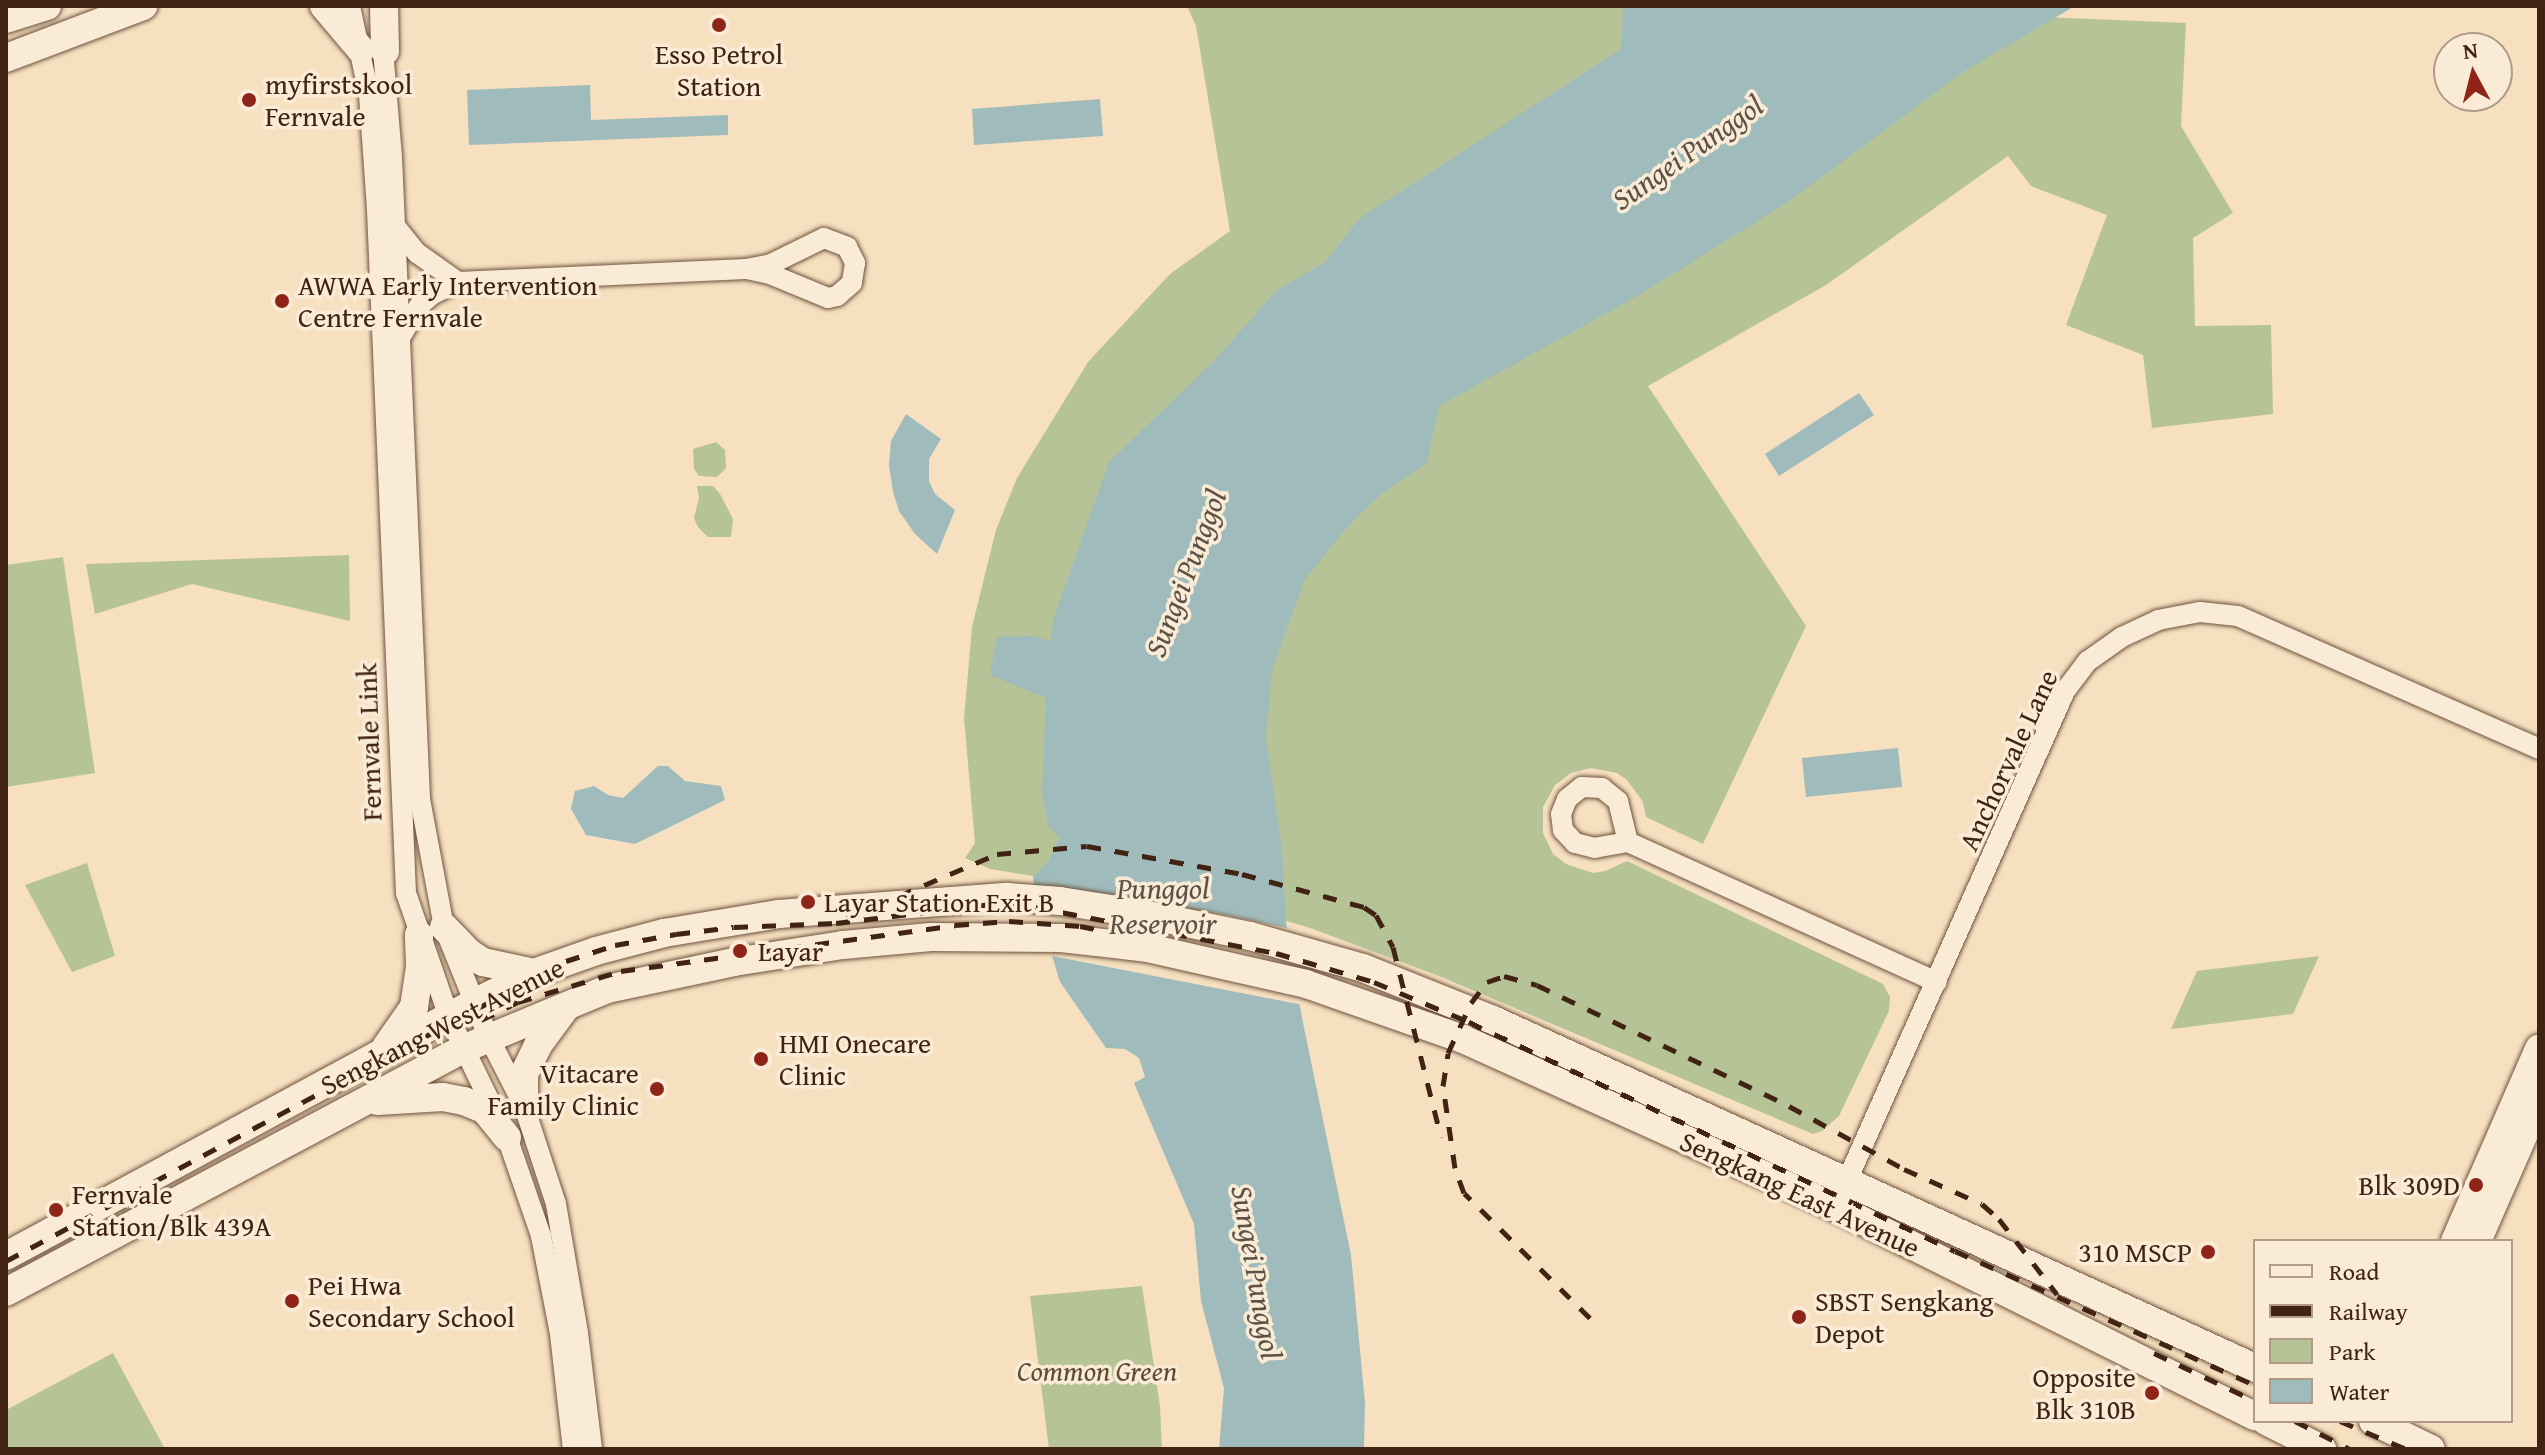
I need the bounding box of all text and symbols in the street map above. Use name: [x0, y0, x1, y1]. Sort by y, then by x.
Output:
marker: Esso Petrol Station: [710, 16, 728, 34]
north arrow: [2433, 32, 2513, 112]
text: N: [2461, 33, 2480, 67]
place label: Esso Petrol Station: [655, 37, 783, 103]
place label: myfirstskool Fernvale: [265, 67, 412, 133]
water label: Sungei Punggol: [1605, 87, 1769, 217]
marker: myfirstskool Fernvale: [240, 91, 258, 109]
place label: AWWA Early Intervention Centre Fernvale: [298, 268, 598, 334]
marker: AWWA Early Intervention Centre Fernvale: [273, 292, 291, 310]
water label: Sungei Punggol: [1137, 484, 1233, 662]
street label: Fernvale Link: [349, 662, 389, 822]
street label: Anchorvale Lane: [1951, 664, 2065, 856]
water label: Punggol Reservoir: [1109, 870, 1217, 940]
place label: Layar Station Exit B: [824, 885, 1054, 919]
marker: Layar Station Exit B: [799, 893, 817, 911]
place label: Layar: [758, 934, 823, 968]
marker: Layar: [729, 940, 751, 962]
street label: Sengkang West Avenue: [315, 950, 569, 1102]
place label: HMI Onecare Clinic: [779, 1026, 931, 1092]
marker: HMI Onecare Clinic: [750, 1048, 772, 1070]
place label: Vitacare Family Clinic: [488, 1056, 639, 1122]
marker: Vitacare Family Clinic: [646, 1078, 668, 1100]
street label: Sengkang East Avenue: [1675, 1124, 1925, 1264]
place label: Blk 309D: [2358, 1168, 2460, 1202]
marker: Blk 309D: [2467, 1176, 2485, 1194]
place label: Fernvale Station/Blk 439A: [72, 1177, 271, 1243]
water label: Sungei Punggol: [1224, 1182, 1290, 1362]
marker: Fernvale Station/Blk 439A: [47, 1201, 65, 1219]
place label: 310 MSCP: [2078, 1235, 2192, 1269]
legend: [2253, 1239, 2513, 1423]
marker: 310 MSCP: [2199, 1243, 2217, 1261]
text: Road: [2329, 1254, 2379, 1289]
place label: Pei Hwa Secondary School: [308, 1268, 515, 1334]
place label: SBST Sengkang Depot: [1815, 1284, 1994, 1350]
marker: Pei Hwa Secondary School: [283, 1292, 301, 1310]
text: Railway: [2329, 1294, 2408, 1329]
marker: SBST Sengkang Depot: [1790, 1308, 1808, 1326]
text: Park: [2329, 1334, 2375, 1369]
park label: Common Green: [1017, 1354, 1177, 1388]
place label: Opposite Blk 310B: [2032, 1360, 2136, 1426]
text: Water: [2329, 1374, 2389, 1409]
marker: Opposite Blk 310B: [2143, 1384, 2161, 1402]

